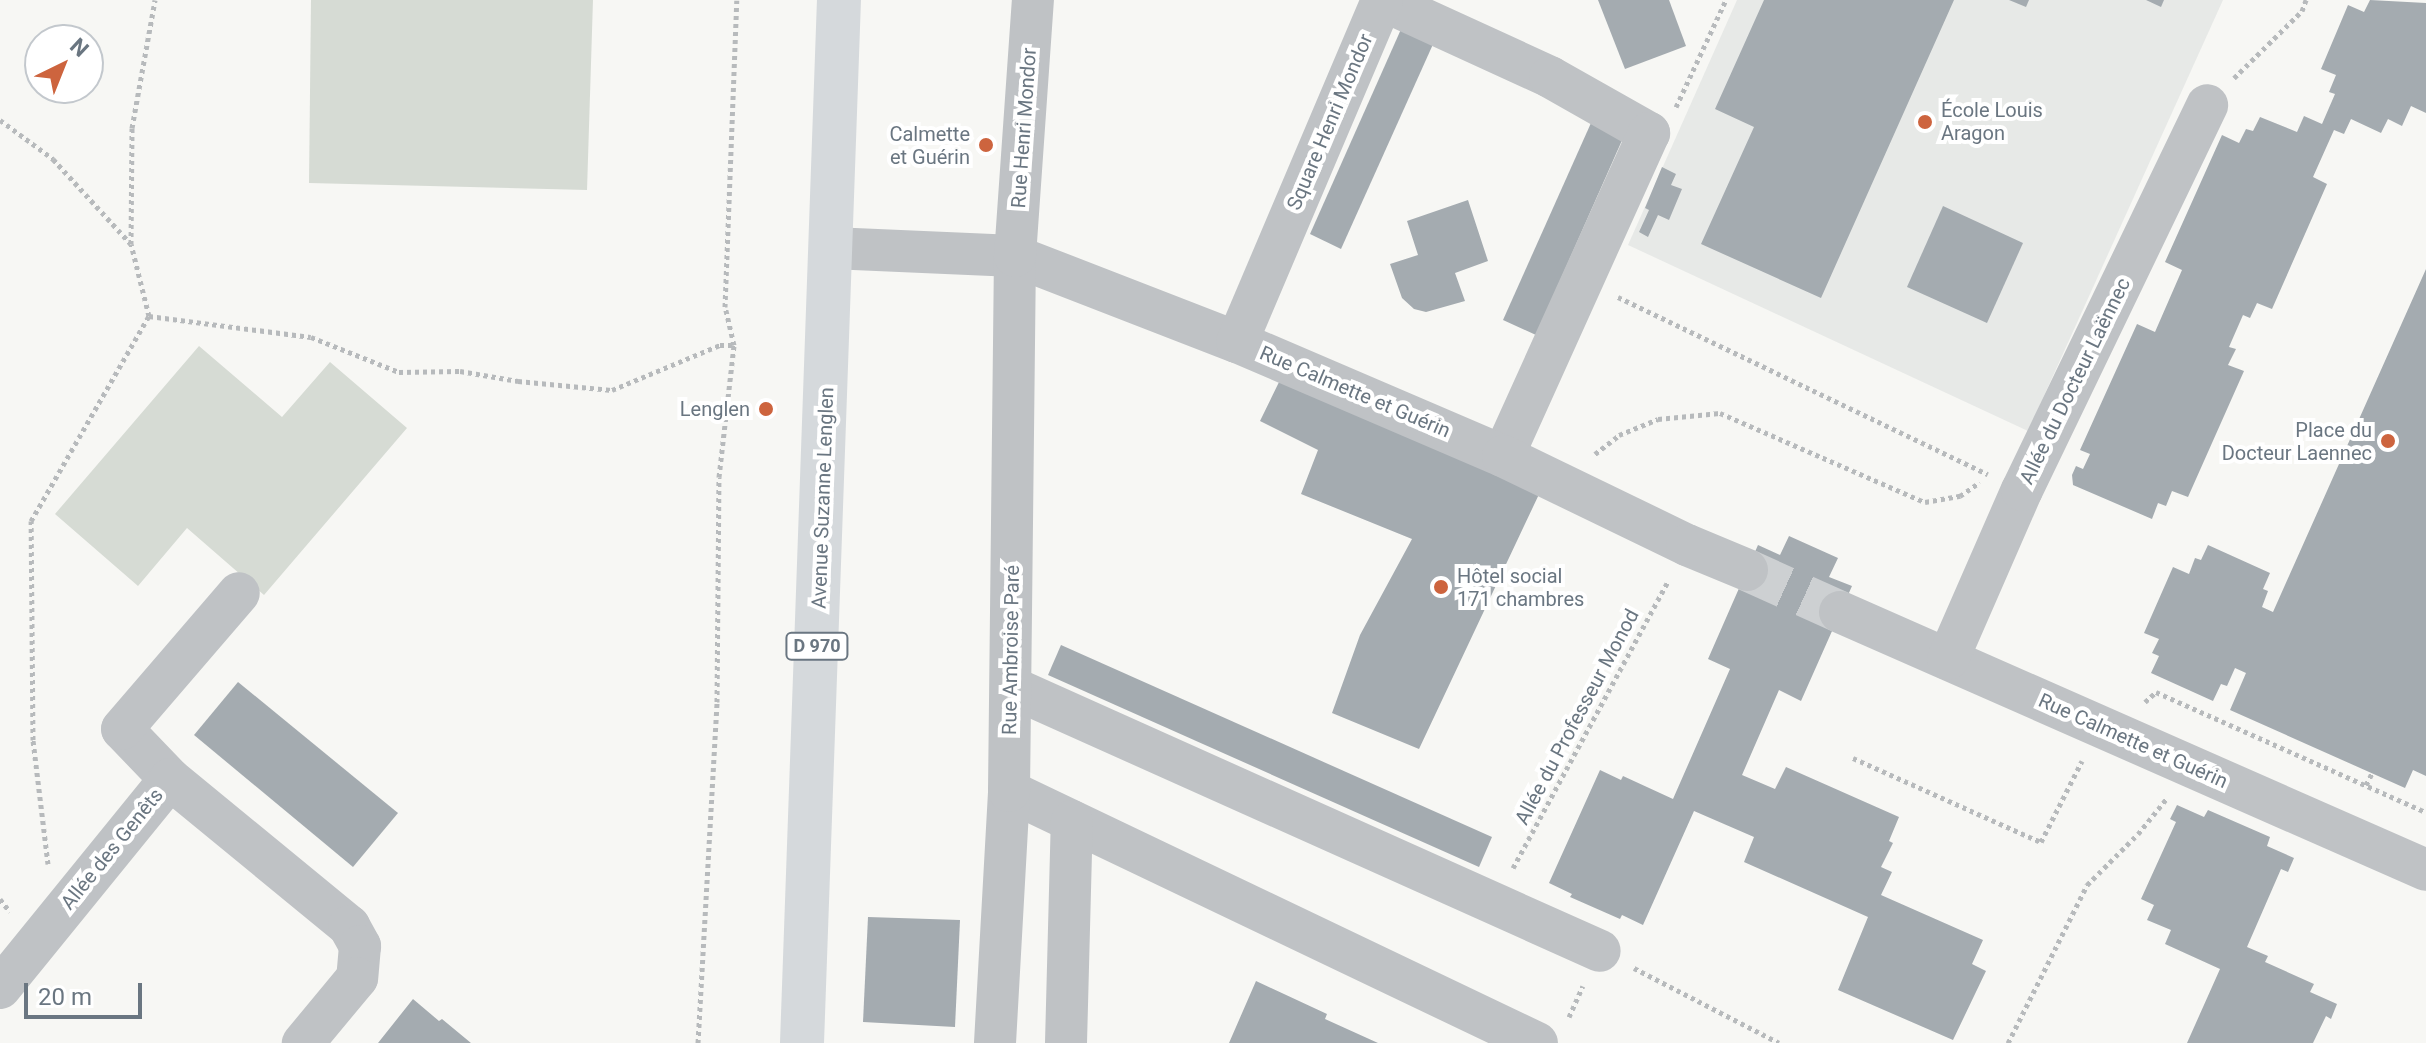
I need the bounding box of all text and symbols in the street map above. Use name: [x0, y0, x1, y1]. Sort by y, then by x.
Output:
north arrow: [24, 24, 104, 104]
street label: Square Henri Mondor: [1282, 30, 1378, 214]
text: N: [65, 33, 94, 62]
street label: Rue Henri Mondor: [1006, 47, 1042, 209]
place label: École Louis Aragon: [1941, 98, 2043, 145]
marker: École Louis Aragon: [1916, 113, 1934, 131]
place label: Calmette et Guérin: [889, 122, 970, 169]
marker: Calmette et Guérin: [977, 136, 995, 154]
street label: Allée du Docteur Laënnec: [2015, 274, 2135, 488]
street label: Rue Calmette et Guérin: [1256, 341, 1454, 443]
street label: Avenue Suzanne Lenglen: [807, 387, 839, 609]
place label: Lenglen: [680, 397, 750, 421]
marker: Lenglen: [757, 400, 775, 418]
place label: Place du Docteur Laennec: [2222, 418, 2372, 465]
marker: Place du Docteur Laennec: [2379, 432, 2397, 450]
place label: Hôtel social 171 chambres: [1457, 564, 1584, 611]
street label: Rue Ambroise Paré: [998, 565, 1024, 735]
marker: Hôtel social 171 chambres: [1432, 578, 1450, 596]
street label: Allée du Professeur Monod: [1510, 605, 1644, 829]
road number: D 970: [785, 632, 849, 660]
street label: Rue Calmette et Guérin: [2035, 688, 2231, 794]
street label: Allée des Genêts: [56, 784, 168, 914]
scale bar: [28, 967, 146, 1017]
text: 20 m: [38, 983, 92, 1011]

